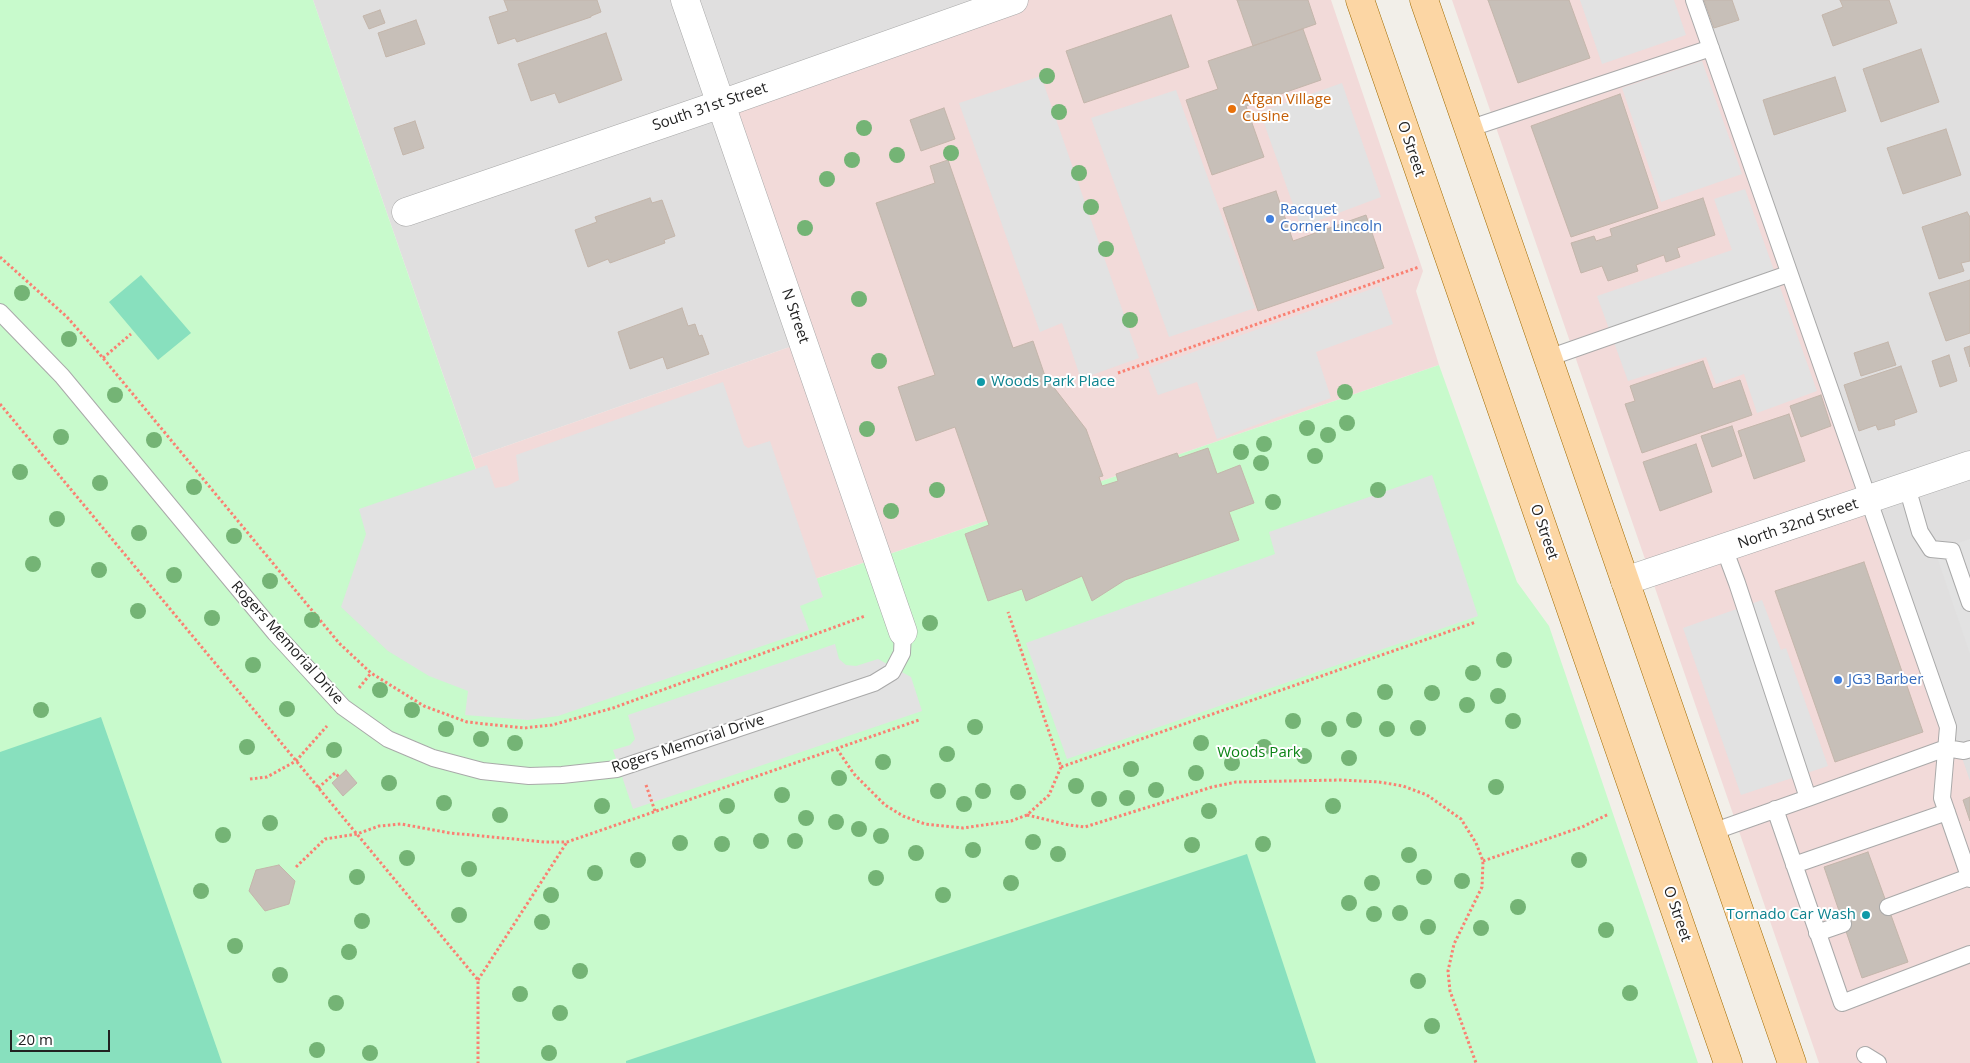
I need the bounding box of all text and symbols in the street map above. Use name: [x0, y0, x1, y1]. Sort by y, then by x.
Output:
street label: South 31st Street: [650, 79, 770, 135]
place label: Afgan Village Cusine: [1242, 91, 1331, 126]
marker: Afgan Village Cusine: [1226, 103, 1238, 115]
street label: O Street: [1393, 119, 1429, 179]
place label: Racquet Corner Lincoln: [1280, 201, 1382, 236]
marker: Racquet Corner Lincoln: [1264, 213, 1276, 225]
street label: N Street: [777, 286, 813, 346]
place label: Woods Park Place: [991, 373, 1115, 391]
marker: Woods Park Place: [975, 376, 987, 388]
street label: North 32nd Street: [1735, 495, 1861, 553]
street label: O Street: [1526, 502, 1562, 562]
street label: Rogers Memorial Drive: [227, 578, 347, 708]
place label: JG3 Barber: [1848, 671, 1923, 689]
marker: JG3 Barber: [1832, 674, 1844, 686]
street label: Rogers Memorial Drive: [609, 711, 767, 777]
park label: Woods Park: [1217, 744, 1301, 762]
street label: O Street: [1659, 884, 1695, 944]
place label: Tornado Car Wash: [1727, 906, 1856, 924]
marker: Tornado Car Wash: [1860, 909, 1872, 921]
scale bar: [12, 1020, 112, 1052]
text: 20 m: [18, 1029, 53, 1049]

